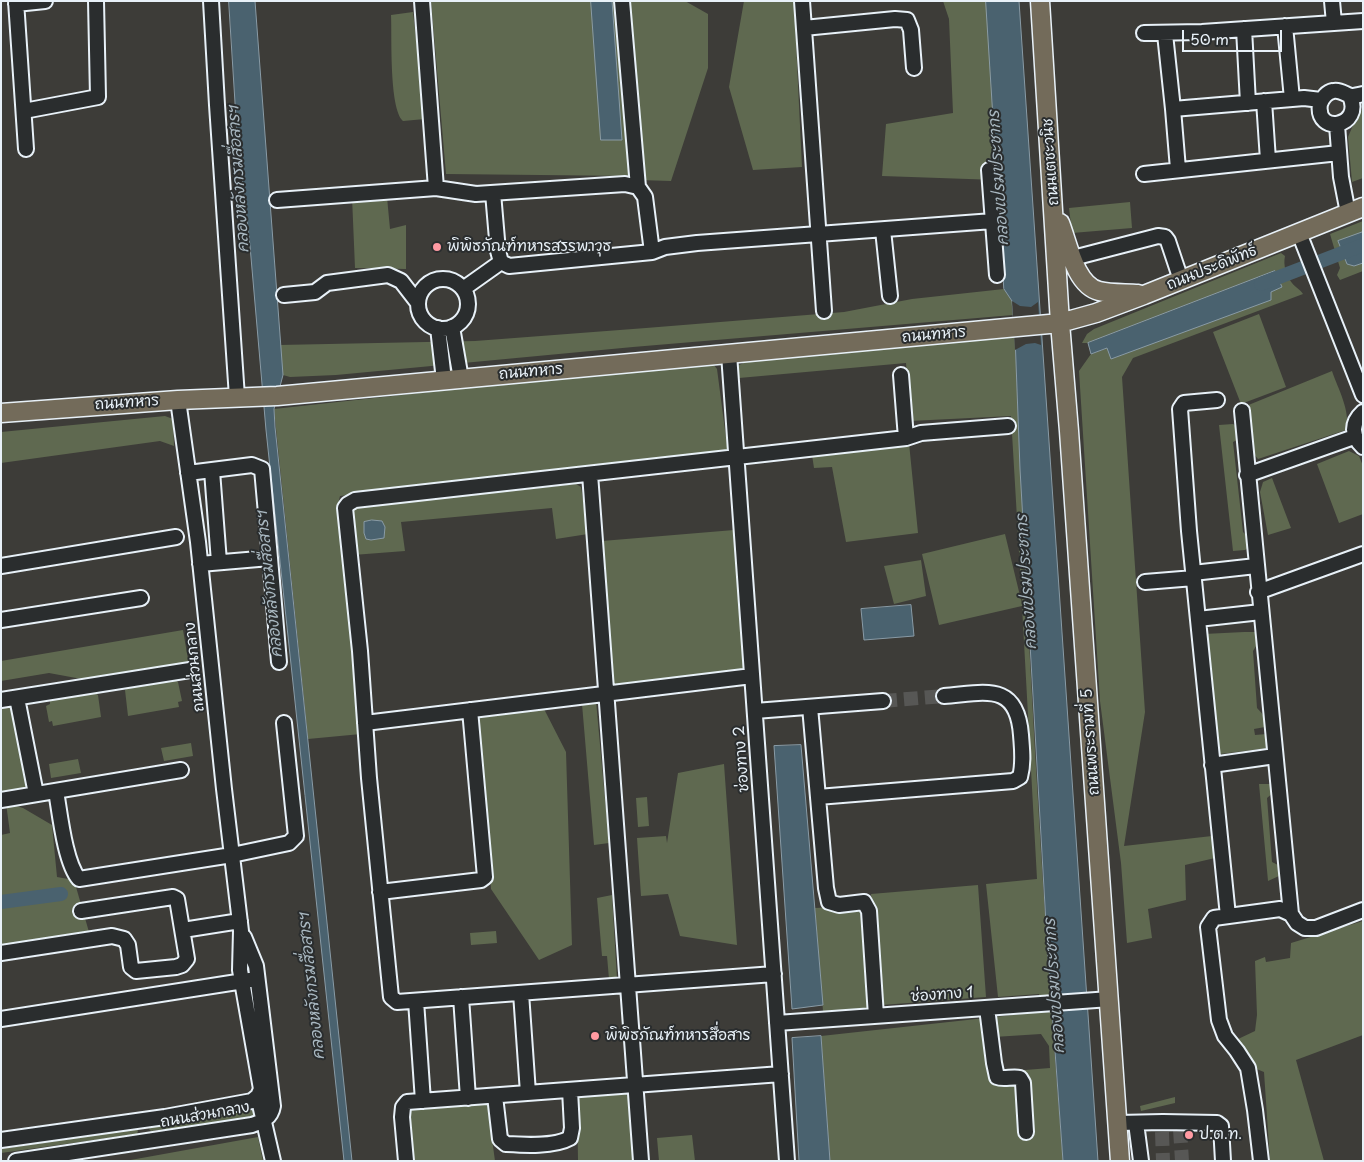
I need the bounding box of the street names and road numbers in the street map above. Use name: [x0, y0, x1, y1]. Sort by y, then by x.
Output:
street label: ถนนเตชะวนิช: [1039, 118, 1063, 206]
street label: ถนนประดิพัทธ์: [1164, 242, 1260, 294]
street label: ถนนทหาร: [901, 323, 967, 347]
street label: ถนนทหาร: [498, 360, 564, 384]
street label: ถนนทหาร: [94, 392, 160, 414]
street label: ถนนส่วนกลาง: [181, 621, 209, 713]
street label: ถนนพระรามที่ 5: [1078, 688, 1104, 796]
street label: ช่องทาง 2: [731, 725, 753, 793]
street label: ช่องทาง 1: [910, 984, 974, 1006]
street label: ถนนส่วนกลาง: [159, 1098, 251, 1132]

